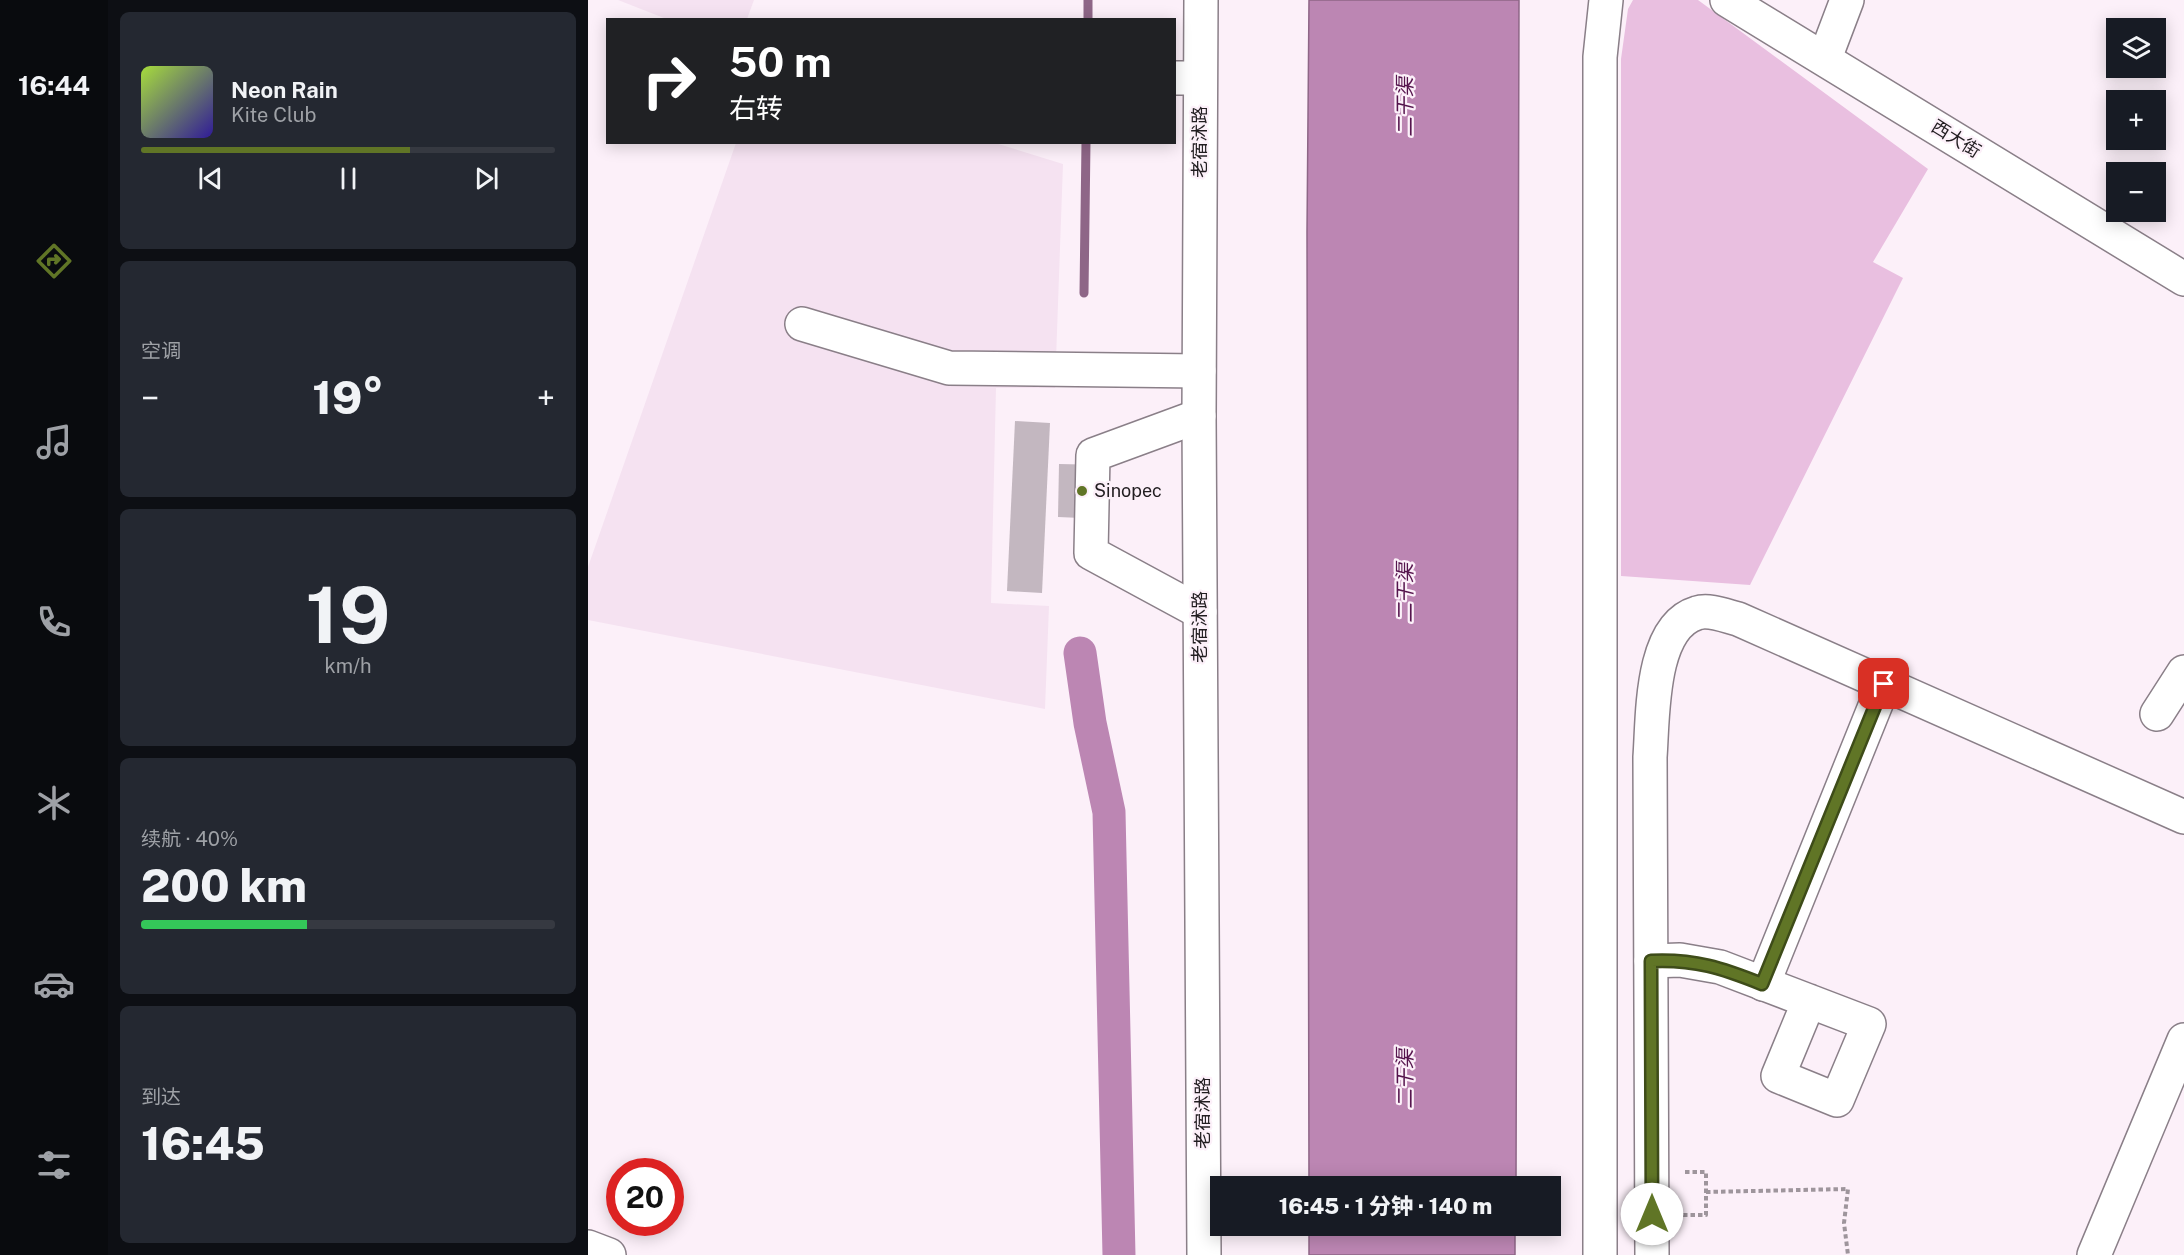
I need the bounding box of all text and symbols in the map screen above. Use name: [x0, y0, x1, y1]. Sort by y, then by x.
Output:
map controls: [2106, 18, 2166, 222]
button: layers: [2106, 18, 2166, 78]
text: 50 m: [729, 37, 832, 86]
icon: right: [630, 42, 708, 120]
text: 16:44: [18, 69, 90, 101]
water label: 二干渠: [1393, 74, 1417, 137]
text: Neon Rain: [231, 77, 338, 103]
button: +: [2106, 90, 2166, 150]
text: 右转: [729, 92, 783, 124]
text: Kite Club: [231, 103, 316, 127]
street label: 老宿沭路: [1189, 106, 1210, 178]
street label: 西大街: [1928, 115, 1985, 162]
icon: previous: [194, 162, 227, 195]
icon: pause: [332, 162, 365, 195]
icon: next: [470, 162, 503, 195]
button: −: [2106, 162, 2166, 222]
icon: directions: [33, 240, 75, 282]
text: 空调: [141, 339, 181, 363]
text: 19°: [312, 371, 384, 424]
text: −: [141, 379, 159, 417]
text: +: [537, 379, 555, 417]
icon: music: [33, 421, 75, 463]
place label: Sinopec: [1094, 480, 1162, 501]
marker: Sinopec: [1075, 484, 1089, 498]
water label: 二干渠: [1393, 560, 1417, 623]
text: 19: [306, 569, 390, 661]
street label: 老宿沭路: [1189, 591, 1210, 663]
icon: phone: [33, 601, 75, 643]
text: km/h: [324, 654, 372, 678]
pin: [1858, 658, 1909, 709]
icon: arrive: [1867, 667, 1900, 700]
icon: climate: [33, 782, 75, 824]
text: 续航 · 40%: [141, 827, 238, 851]
text: 200 km: [141, 859, 307, 912]
icon: car: [33, 963, 75, 1005]
water label: 二干渠: [1393, 1046, 1417, 1109]
street label: 老宿沭路: [1192, 1077, 1213, 1149]
text: 到达: [141, 1085, 181, 1109]
text: 16:45: [141, 1117, 265, 1170]
icon: filters: [33, 1144, 75, 1186]
speed limit sign: 20: [606, 1158, 684, 1236]
position arrow: [1620, 1182, 1684, 1246]
text: 16:45 · 1 分钟 · 140 m: [1279, 1193, 1492, 1219]

